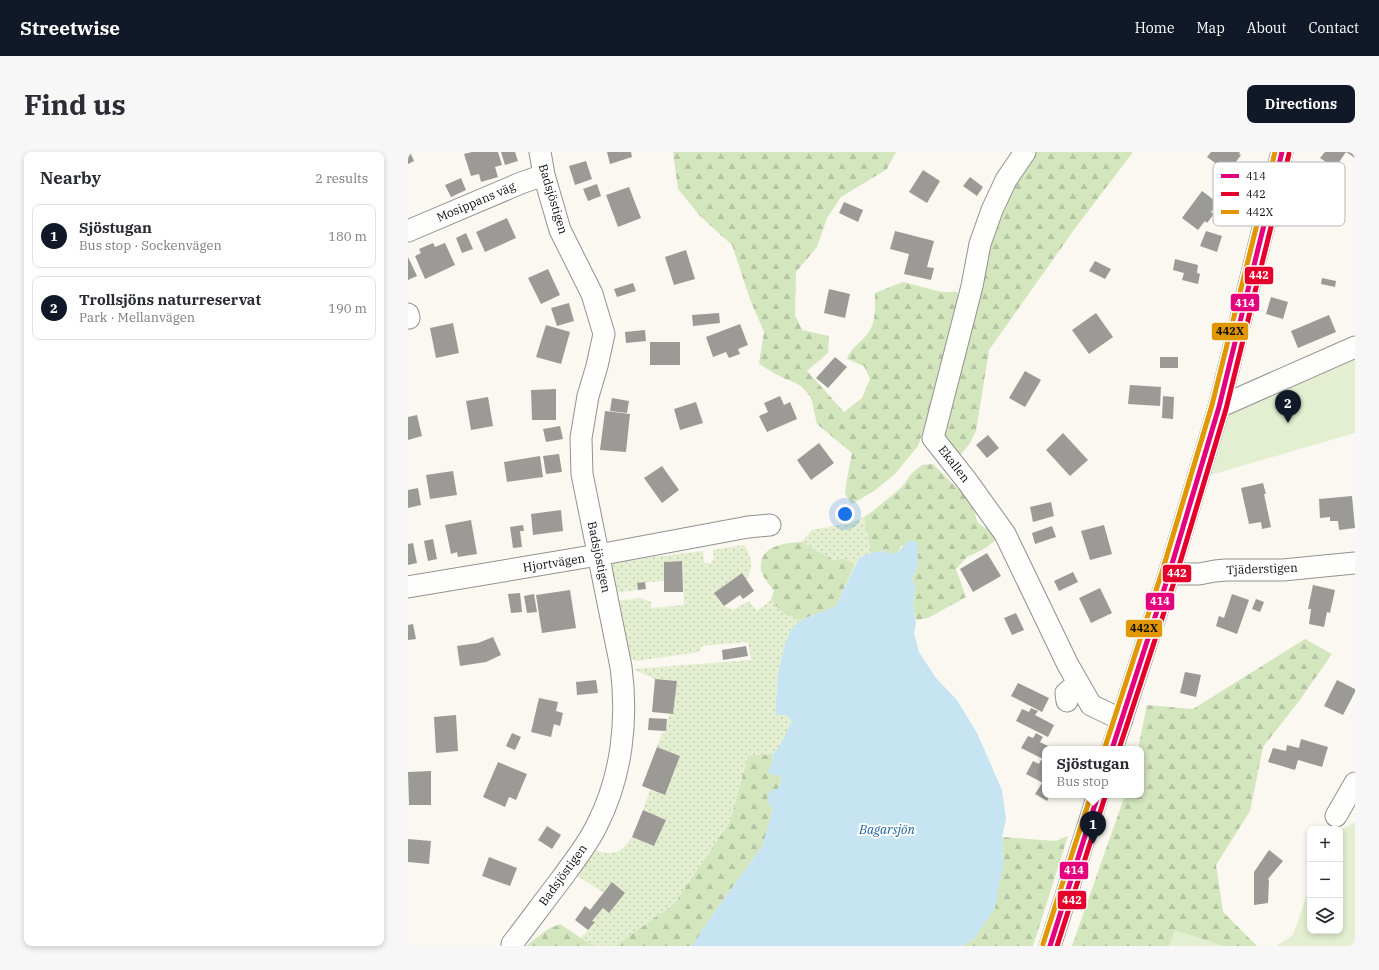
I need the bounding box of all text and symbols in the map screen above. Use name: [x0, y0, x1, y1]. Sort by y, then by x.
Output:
text: Streetwise: [20, 16, 120, 40]
text: Home: [1135, 19, 1174, 37]
text: Map: [1196, 19, 1225, 37]
text: About: [1247, 19, 1286, 37]
text: Contact: [1308, 19, 1359, 37]
button: Directions: [1247, 85, 1355, 123]
text: Find us: [24, 86, 126, 123]
street label: Badsjöstigen: [536, 162, 571, 236]
legend: [1213, 162, 1345, 226]
text: Nearby: [40, 167, 101, 189]
text: 414: [1246, 169, 1266, 183]
text: 2 results: [315, 170, 368, 187]
street label: Mosippans väg: [434, 178, 518, 225]
text: 442: [1246, 187, 1266, 201]
text: 442X: [1246, 205, 1274, 219]
text: Sjöstugan: [79, 218, 152, 237]
text: 1: [50, 228, 58, 245]
text: 180 m: [328, 228, 367, 245]
text: Bus stop · Sockenvägen: [79, 237, 222, 254]
line badge: 442: [1244, 266, 1274, 285]
text: 442: [1249, 268, 1269, 282]
text: Trollsjöns naturreservat: [79, 290, 261, 309]
line badge: 414: [1230, 293, 1260, 312]
text: 414: [1235, 296, 1255, 310]
text: 2: [50, 300, 58, 317]
text: 190 m: [328, 300, 367, 317]
text: Park · Mellanvägen: [79, 309, 195, 326]
line badge: 442X: [1211, 322, 1249, 341]
text: 442X: [1216, 324, 1244, 338]
pin: 2: [1275, 390, 1301, 423]
street label: Ekallen: [935, 442, 974, 485]
your location: [835, 504, 855, 524]
street label: Badsjöstigen: [585, 520, 614, 594]
street label: Hjortvägen: [522, 550, 586, 575]
street label: Tjäderstigen: [1226, 560, 1298, 577]
line badge: 442: [1162, 564, 1192, 583]
text: 442: [1167, 566, 1187, 580]
line badge: 414: [1145, 592, 1175, 611]
text: 414: [1150, 594, 1170, 608]
line badge: 442X: [1125, 619, 1163, 638]
text: 442X: [1130, 621, 1158, 635]
popup: [1042, 746, 1144, 798]
text: Sjöstugan: [1057, 754, 1129, 773]
text: Bus stop: [1057, 773, 1109, 790]
pin: 1: [1080, 811, 1106, 844]
water label: Bagarsjön: [858, 821, 916, 838]
map controls: [1307, 826, 1343, 934]
button: +: [1307, 826, 1343, 862]
street label: Badsjöstigen: [535, 841, 590, 908]
line badge: 414: [1059, 861, 1089, 880]
button: −: [1307, 862, 1343, 898]
text: 414: [1064, 863, 1084, 877]
line badge: 442: [1057, 890, 1087, 910]
text: 442: [1062, 893, 1082, 907]
button: layers: [1307, 898, 1343, 934]

